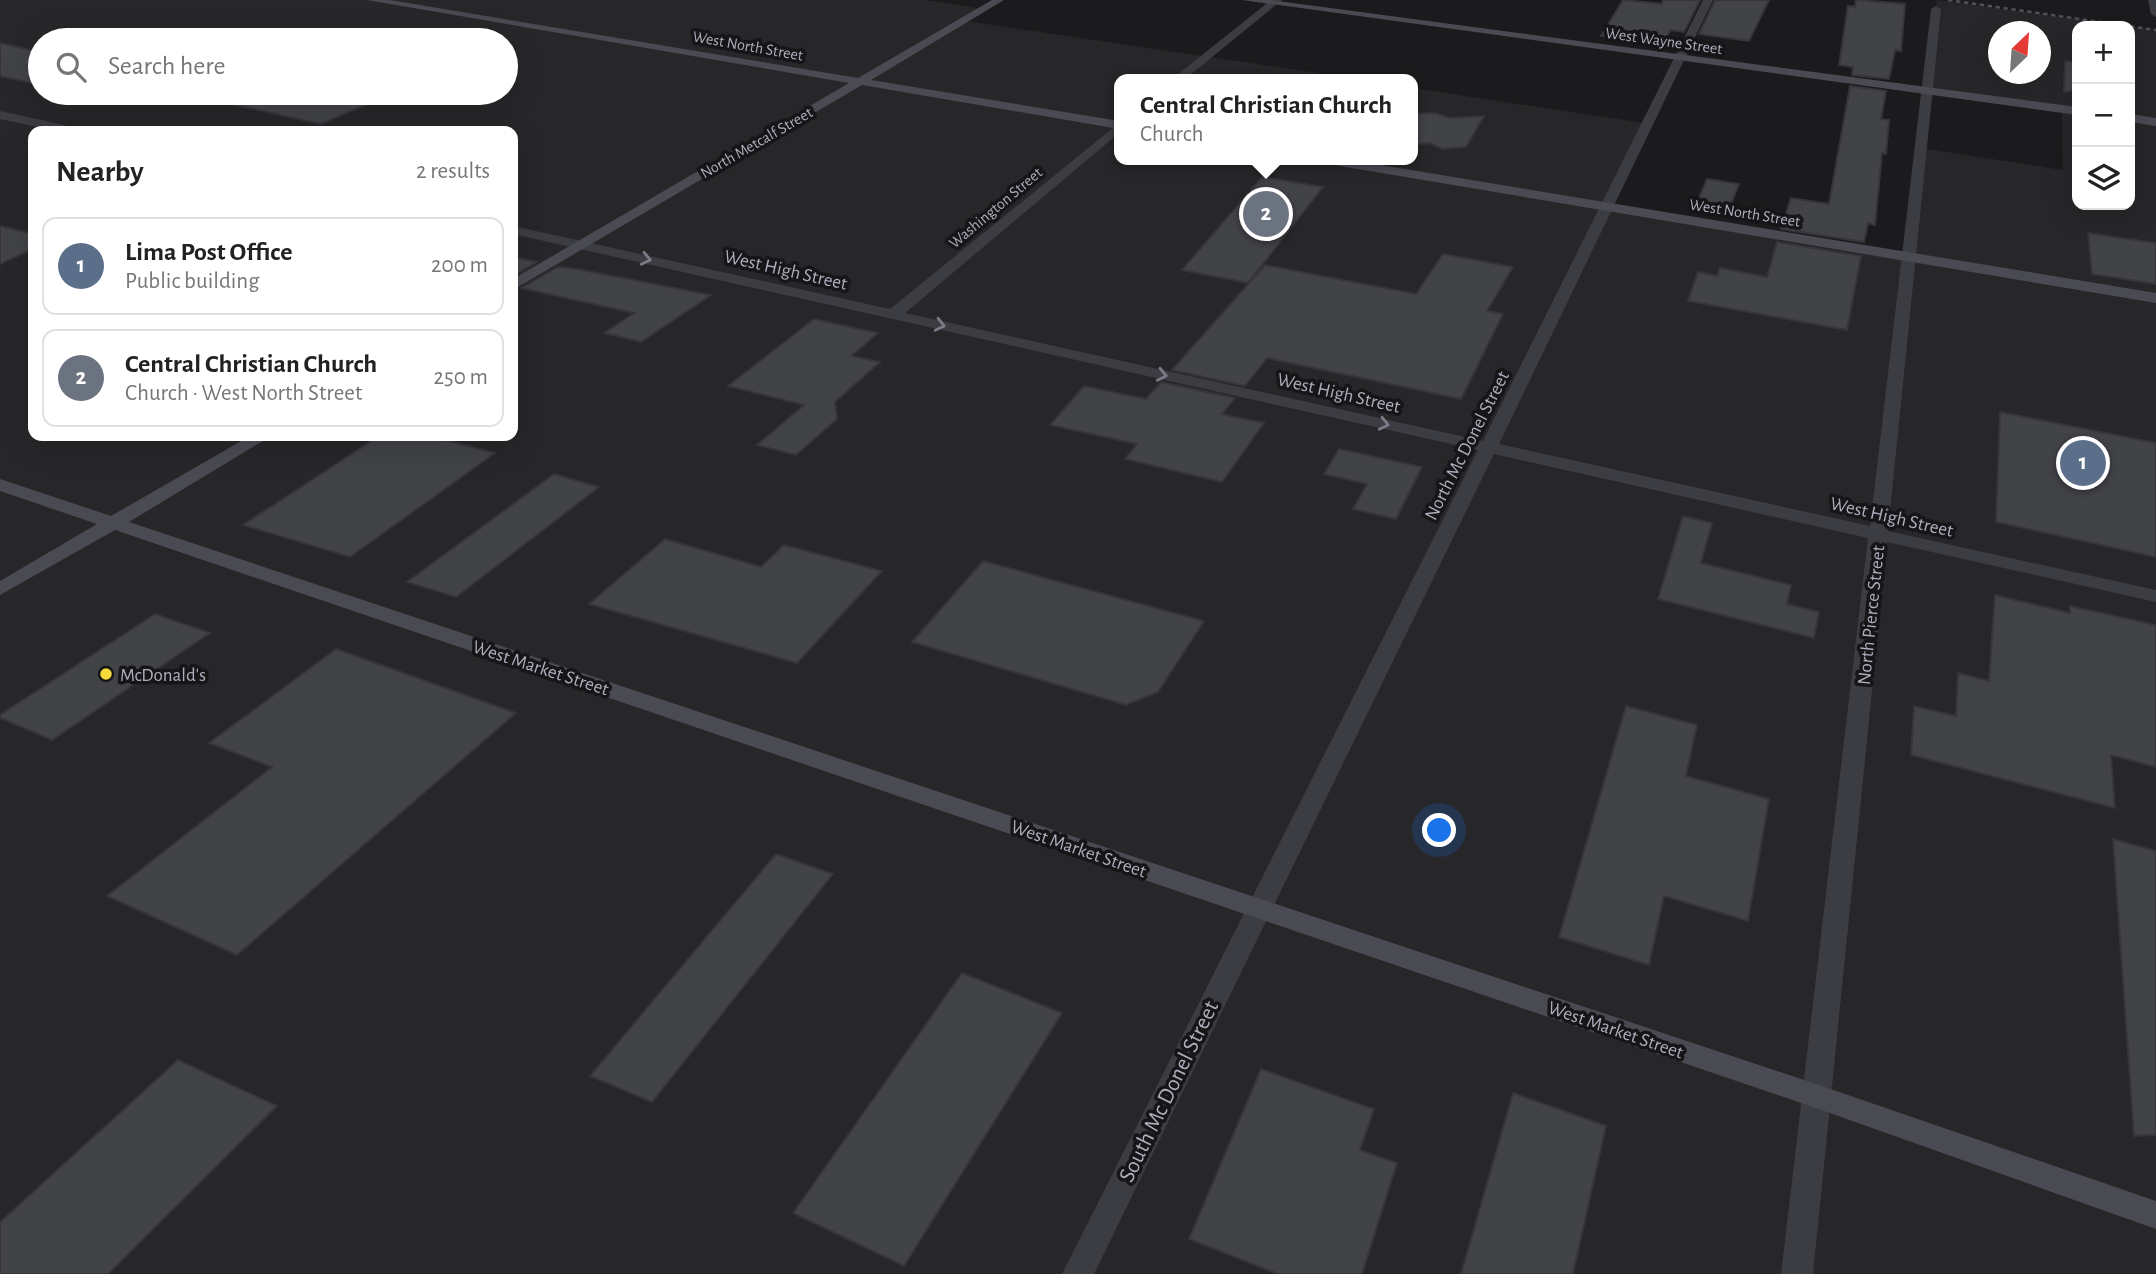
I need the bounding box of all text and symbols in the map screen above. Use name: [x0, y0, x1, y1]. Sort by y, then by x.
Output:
north arrow: [1988, 21, 2051, 84]
map controls: [2072, 21, 2135, 210]
button: +: [2072, 21, 2135, 84]
street label: West Wayne Street: [1604, 25, 1723, 58]
search box: [28, 28, 518, 105]
street label: West North Street: [691, 28, 804, 64]
icon: search: [52, 48, 90, 86]
text: Search here: [108, 53, 226, 79]
popup: [1114, 74, 1418, 165]
button: −: [2072, 84, 2135, 147]
text: Central Christian Church: [1140, 92, 1392, 118]
street label: North Metcalf Street: [698, 104, 815, 181]
text: Church: [1140, 123, 1204, 146]
button: layers: [2072, 147, 2135, 210]
text: Nearby: [56, 157, 144, 187]
text: 2 results: [416, 160, 490, 183]
street label: Washington Street: [946, 164, 1045, 251]
pin: 2: [1243, 188, 1289, 240]
street label: West North Street: [1688, 196, 1801, 230]
text: Lima Post Office: [125, 239, 293, 265]
street label: West High Street: [722, 247, 849, 294]
one-way arrow: [640, 251, 652, 265]
text: 1: [77, 254, 85, 277]
text: 200 m: [431, 254, 488, 277]
text: Public building: [125, 270, 259, 293]
one-way arrow: [934, 317, 946, 331]
text: Central Christian Church: [125, 351, 377, 377]
text: 2: [76, 366, 86, 389]
text: 250 m: [434, 366, 488, 389]
one-way arrow: [1156, 366, 1168, 381]
street label: North Mc Donel Street: [1422, 368, 1513, 523]
street label: West High Street: [1275, 370, 1402, 417]
text: Church · West North Street: [125, 382, 362, 405]
one-way arrow: [1378, 416, 1390, 430]
pin: 1: [2060, 437, 2106, 489]
street label: West High Street: [1828, 494, 1955, 541]
street label: North Pierce Street: [1855, 544, 1888, 686]
street label: West Market Street: [470, 637, 611, 699]
marker: McDonald's: [98, 666, 114, 682]
place label: McDonald's: [120, 666, 206, 685]
your location: [1422, 813, 1456, 847]
street label: West Market Street: [1008, 817, 1149, 881]
street label: South Mc Donel Street: [1115, 997, 1224, 1186]
street label: West Market Street: [1545, 998, 1686, 1062]

